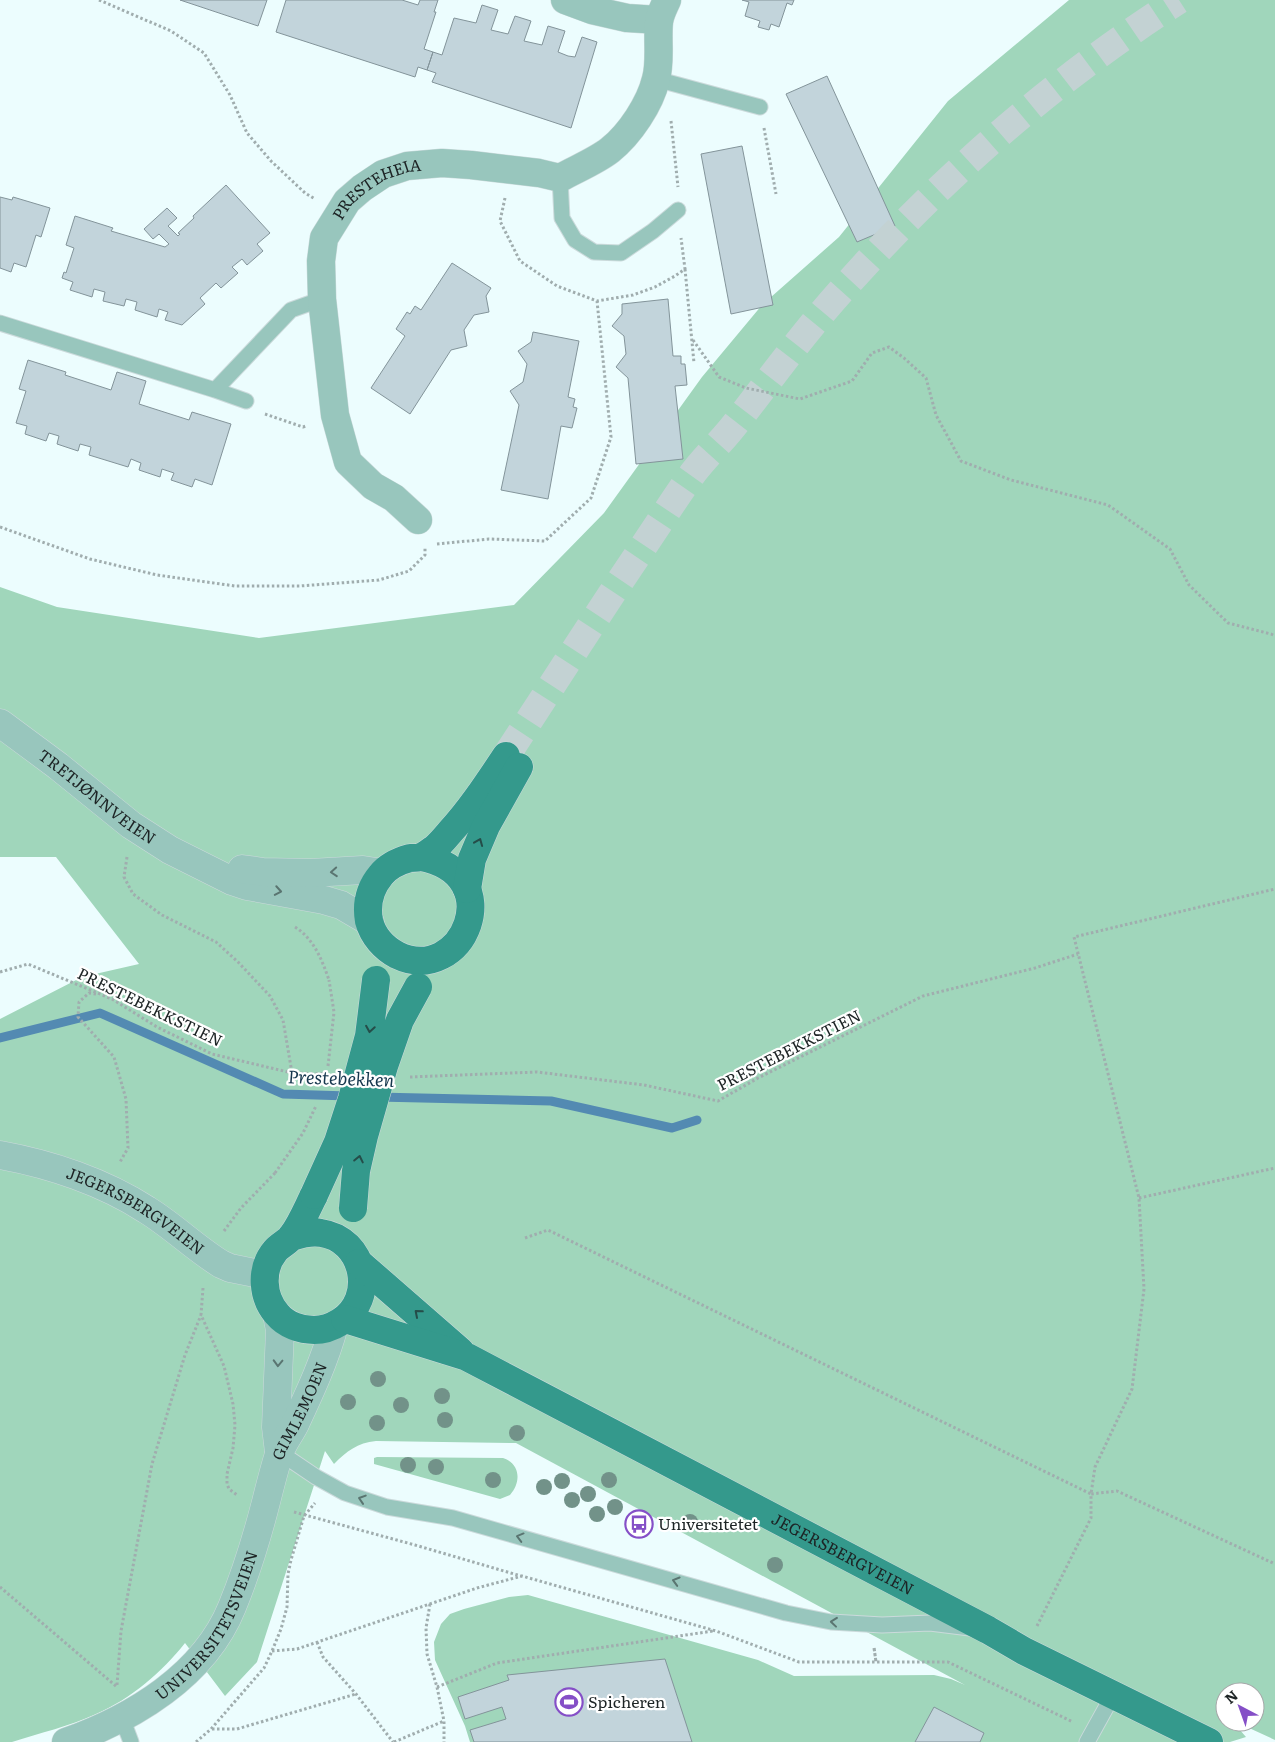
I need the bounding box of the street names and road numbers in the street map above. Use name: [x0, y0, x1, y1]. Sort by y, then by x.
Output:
street label: PRESTEHEIA: [325, 152, 422, 224]
street label: TRETJØNNVEIEN: [34, 743, 161, 849]
street label: PRESTEBEKKSTIEN: [74, 961, 227, 1052]
street label: PRESTEBEKKSTIEN: [712, 1002, 865, 1096]
street label: JEGERSBERGVEIEN: [63, 1160, 210, 1260]
street label: GIMLEMOEN: [265, 1358, 332, 1463]
street label: JEGERSBERGVEIEN: [768, 1506, 919, 1600]
street label: UNIVERSITETSVEIEN: [150, 1547, 263, 1705]

